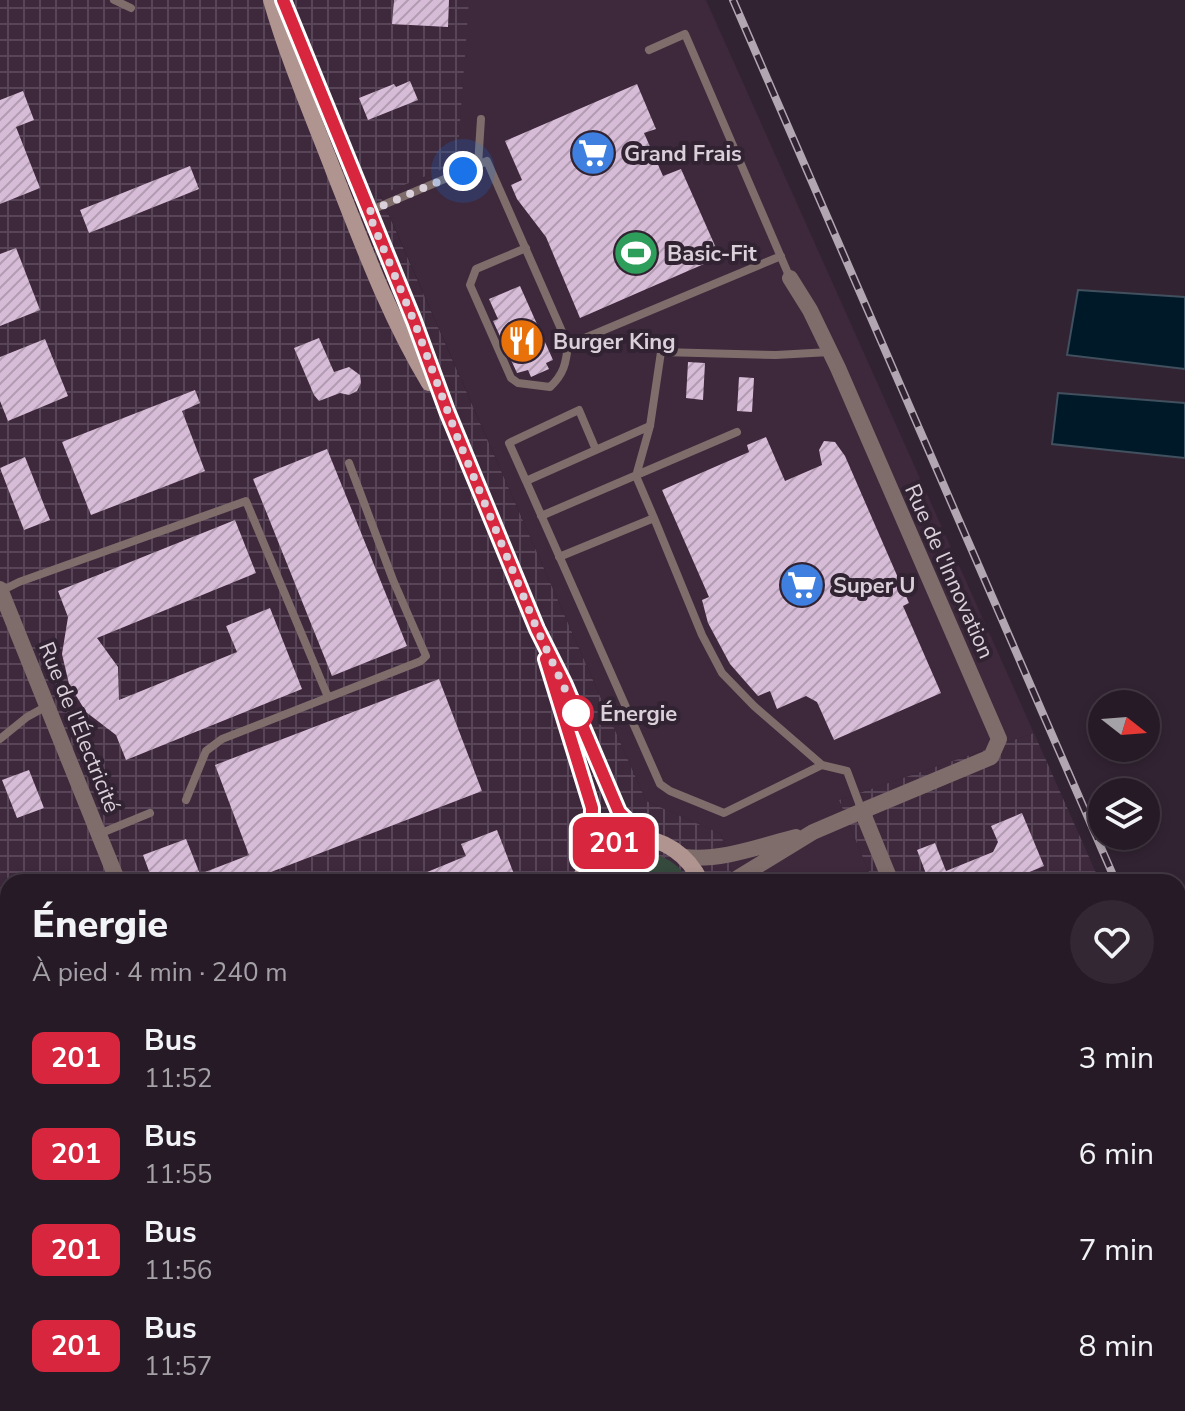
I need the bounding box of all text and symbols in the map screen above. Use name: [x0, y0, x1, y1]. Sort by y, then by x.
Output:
supermarket icon: Grand Frais: [569, 129, 617, 177]
place label: Grand Frais: [624, 139, 742, 169]
your location: [443, 151, 483, 191]
sports icon: Basic-Fit: [612, 229, 660, 277]
place label: Basic-Fit: [667, 239, 757, 269]
restaurant icon: Burger King: [498, 317, 546, 365]
place label: Burger King: [553, 327, 675, 357]
street label: Rue de l'Innovation: [897, 479, 1001, 663]
supermarket icon: Super U: [778, 561, 826, 609]
place label: Super U: [833, 571, 916, 601]
street label: Rue de l'Électricité: [31, 638, 127, 817]
north arrow: [1088, 690, 1160, 762]
map controls: [1088, 690, 1160, 850]
marker: Énergie: [559, 696, 593, 730]
place label: Énergie: [600, 699, 677, 729]
button: layers: [1088, 778, 1160, 850]
line badge: 201: [568, 817, 660, 869]
text: 201: [589, 824, 639, 862]
text: Énergie: [32, 899, 168, 950]
button: heart: [1070, 900, 1154, 984]
text: À pied · 4 min · 240 m: [32, 955, 287, 990]
text: Bus: [144, 1020, 197, 1061]
text: 3 min: [1079, 1038, 1154, 1079]
text: 201: [51, 1039, 101, 1077]
text: 11:52: [144, 1061, 212, 1096]
text: Bus: [144, 1116, 197, 1157]
text: 6 min: [1079, 1134, 1154, 1175]
text: 201: [51, 1135, 101, 1173]
text: 11:55: [144, 1157, 212, 1192]
text: Bus: [144, 1212, 197, 1253]
text: 7 min: [1079, 1230, 1154, 1271]
text: 201: [51, 1231, 101, 1269]
text: 11:56: [144, 1253, 212, 1288]
text: Bus: [144, 1308, 197, 1349]
text: 8 min: [1079, 1326, 1154, 1367]
text: 201: [51, 1327, 101, 1365]
text: 11:57: [144, 1349, 212, 1384]

